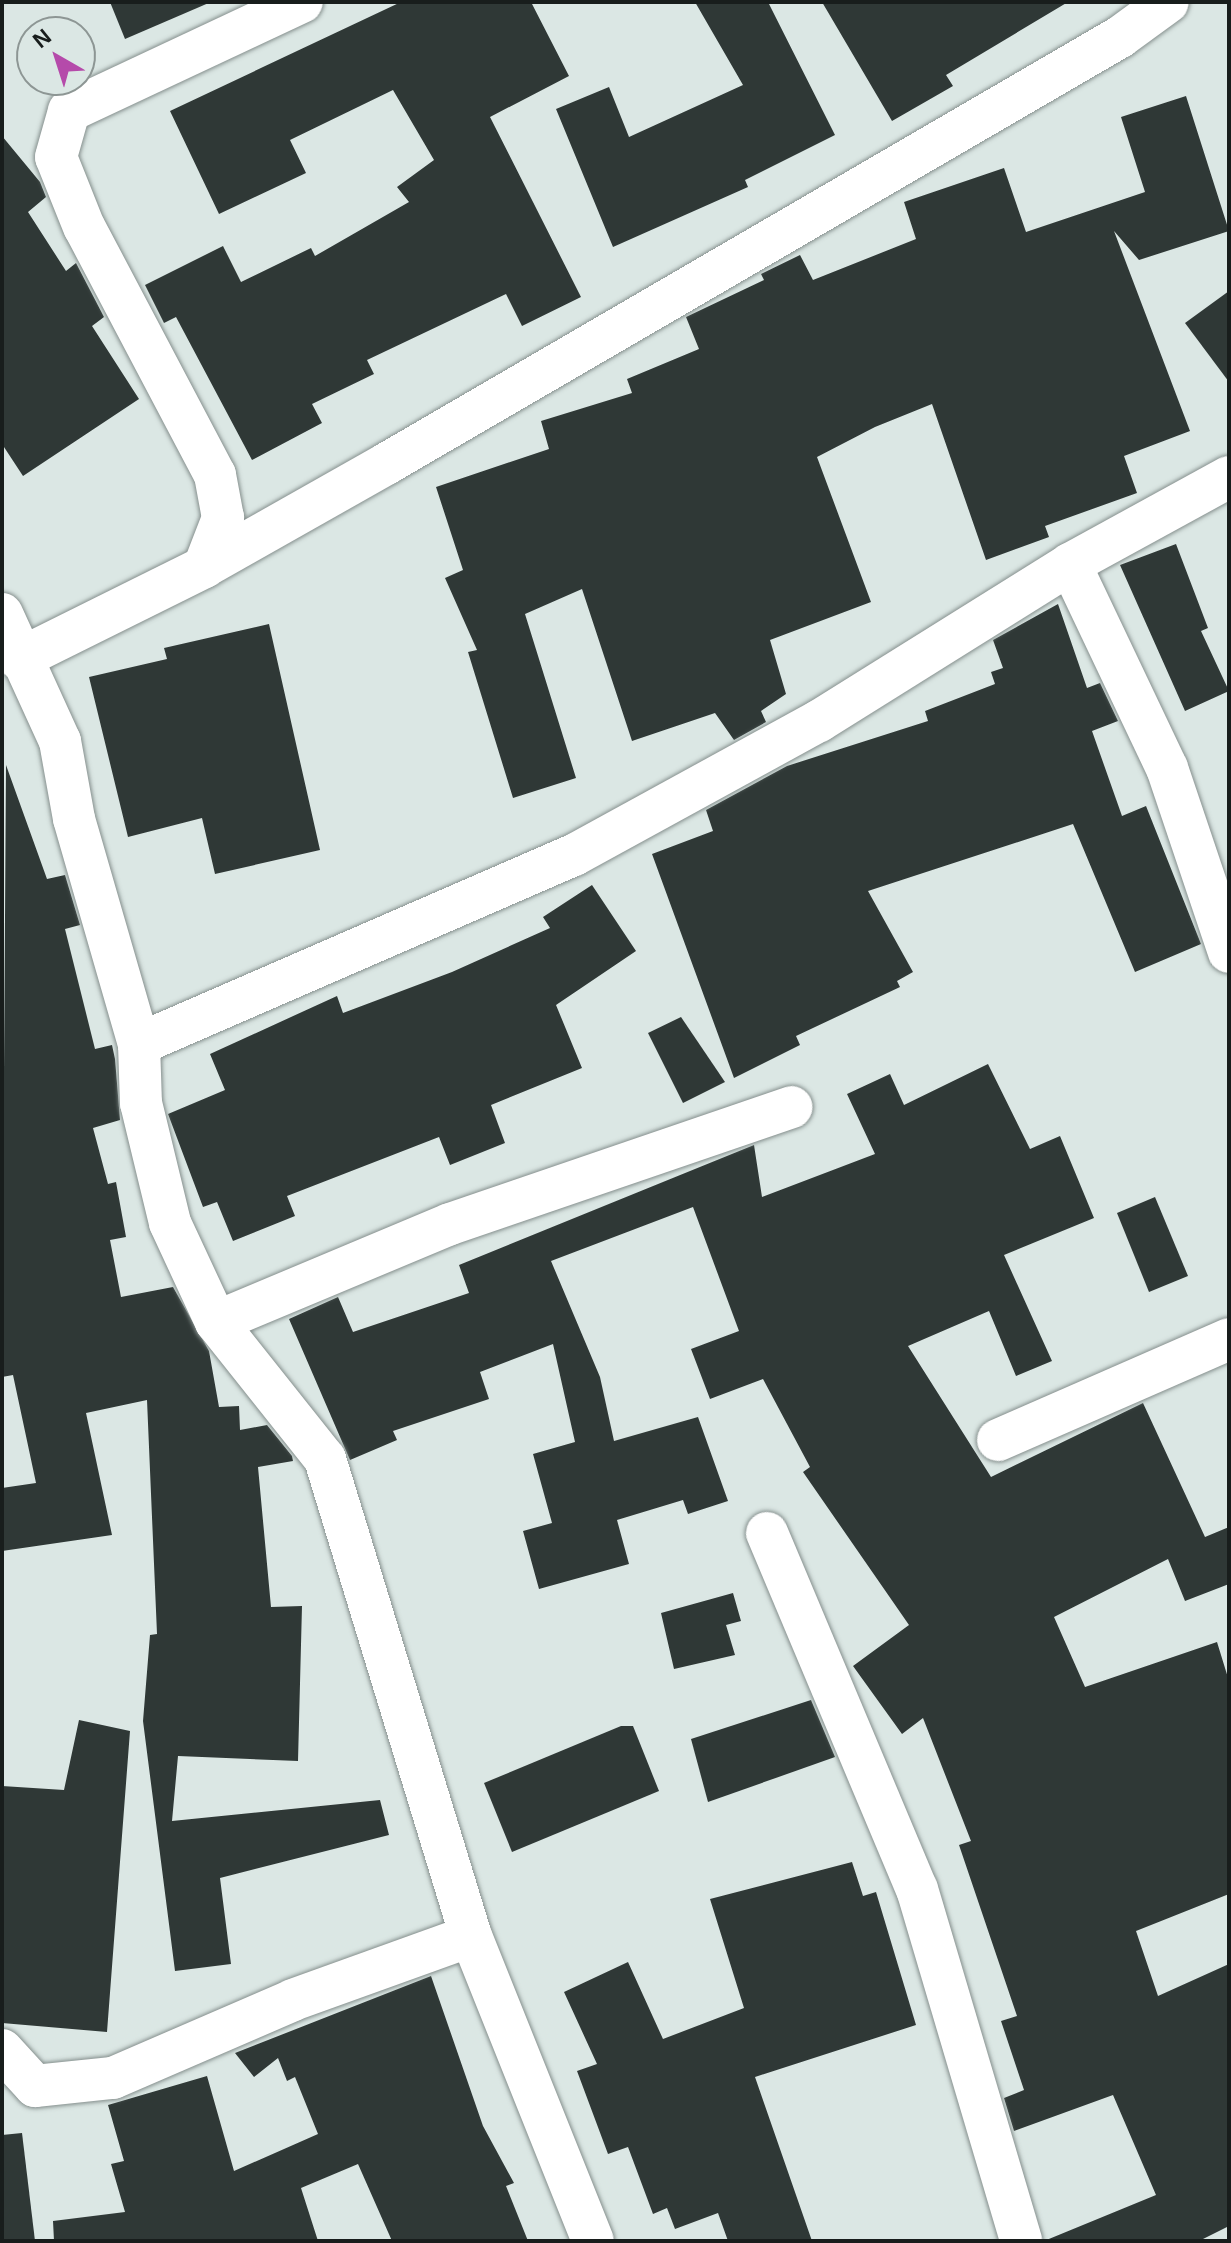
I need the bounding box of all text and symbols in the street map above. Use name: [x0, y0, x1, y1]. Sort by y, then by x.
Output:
north arrow: [16, 16, 96, 96]
text: N: [28, 24, 56, 53]

